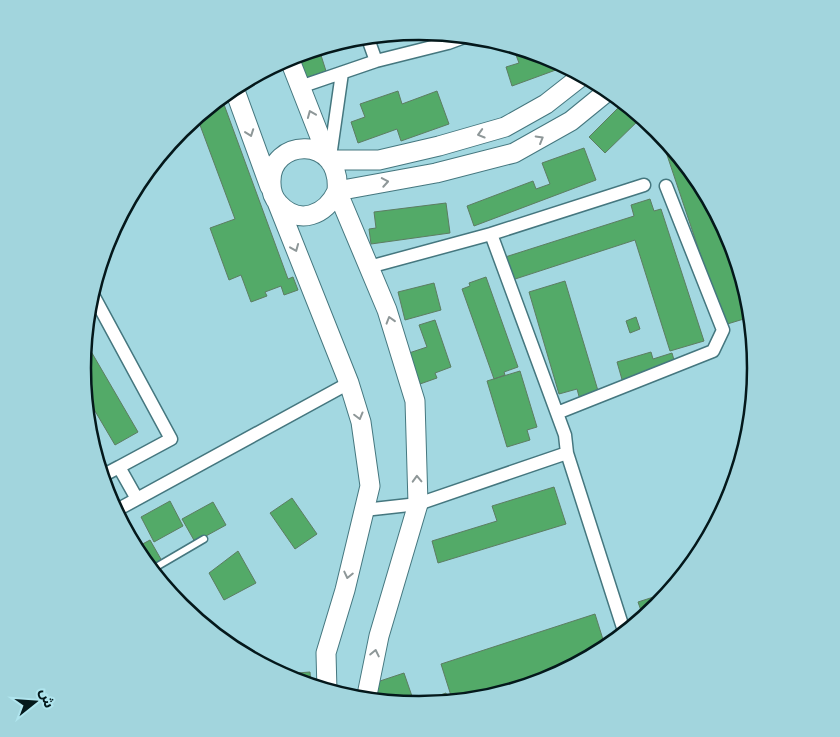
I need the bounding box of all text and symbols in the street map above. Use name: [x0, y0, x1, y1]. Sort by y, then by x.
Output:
one-way arrow: [307, 110, 318, 119]
one-way arrow: [244, 128, 255, 137]
one-way arrow: [477, 128, 486, 139]
one-way arrow: [535, 135, 544, 145]
one-way arrow: [380, 178, 389, 188]
one-way arrow: [289, 243, 300, 252]
one-way arrow: [386, 316, 396, 325]
one-way arrow: [353, 411, 364, 420]
one-way arrow: [412, 475, 423, 483]
one-way arrow: [343, 570, 354, 579]
one-way arrow: [370, 648, 380, 657]
north arrow: [10, 677, 60, 727]
text: ش: [36, 686, 59, 710]

